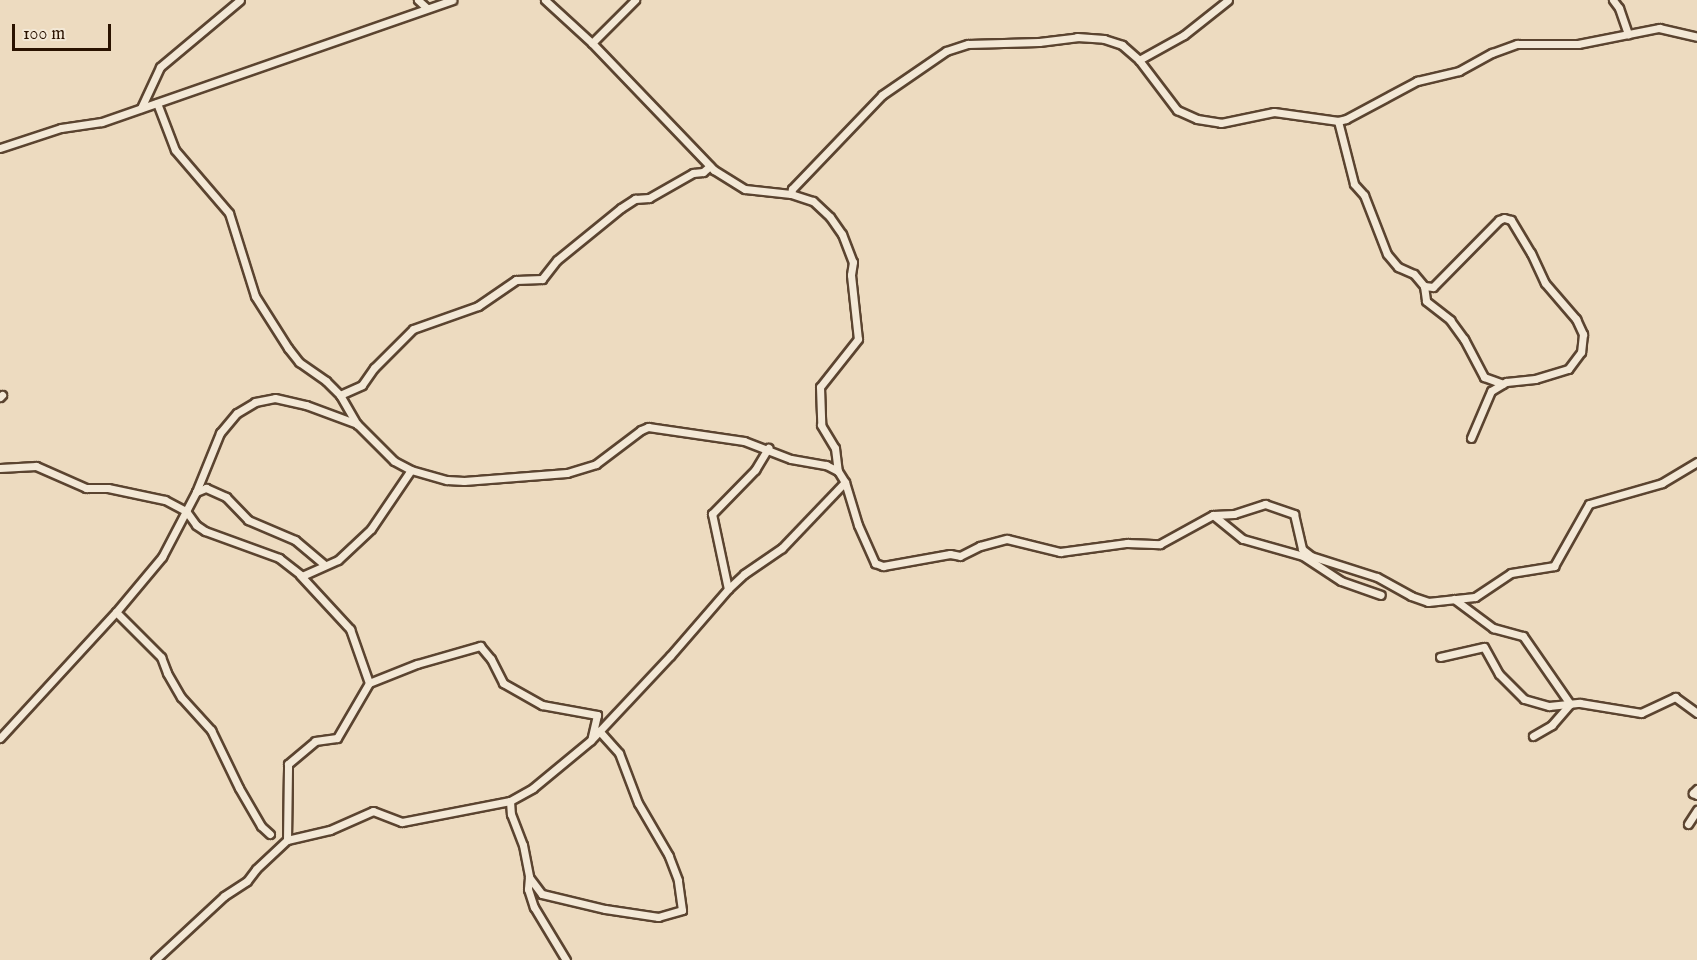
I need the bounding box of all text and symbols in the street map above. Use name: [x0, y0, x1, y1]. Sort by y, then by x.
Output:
scale bar: [15, 12, 114, 50]
text: 100 m: [23, 23, 65, 46]

